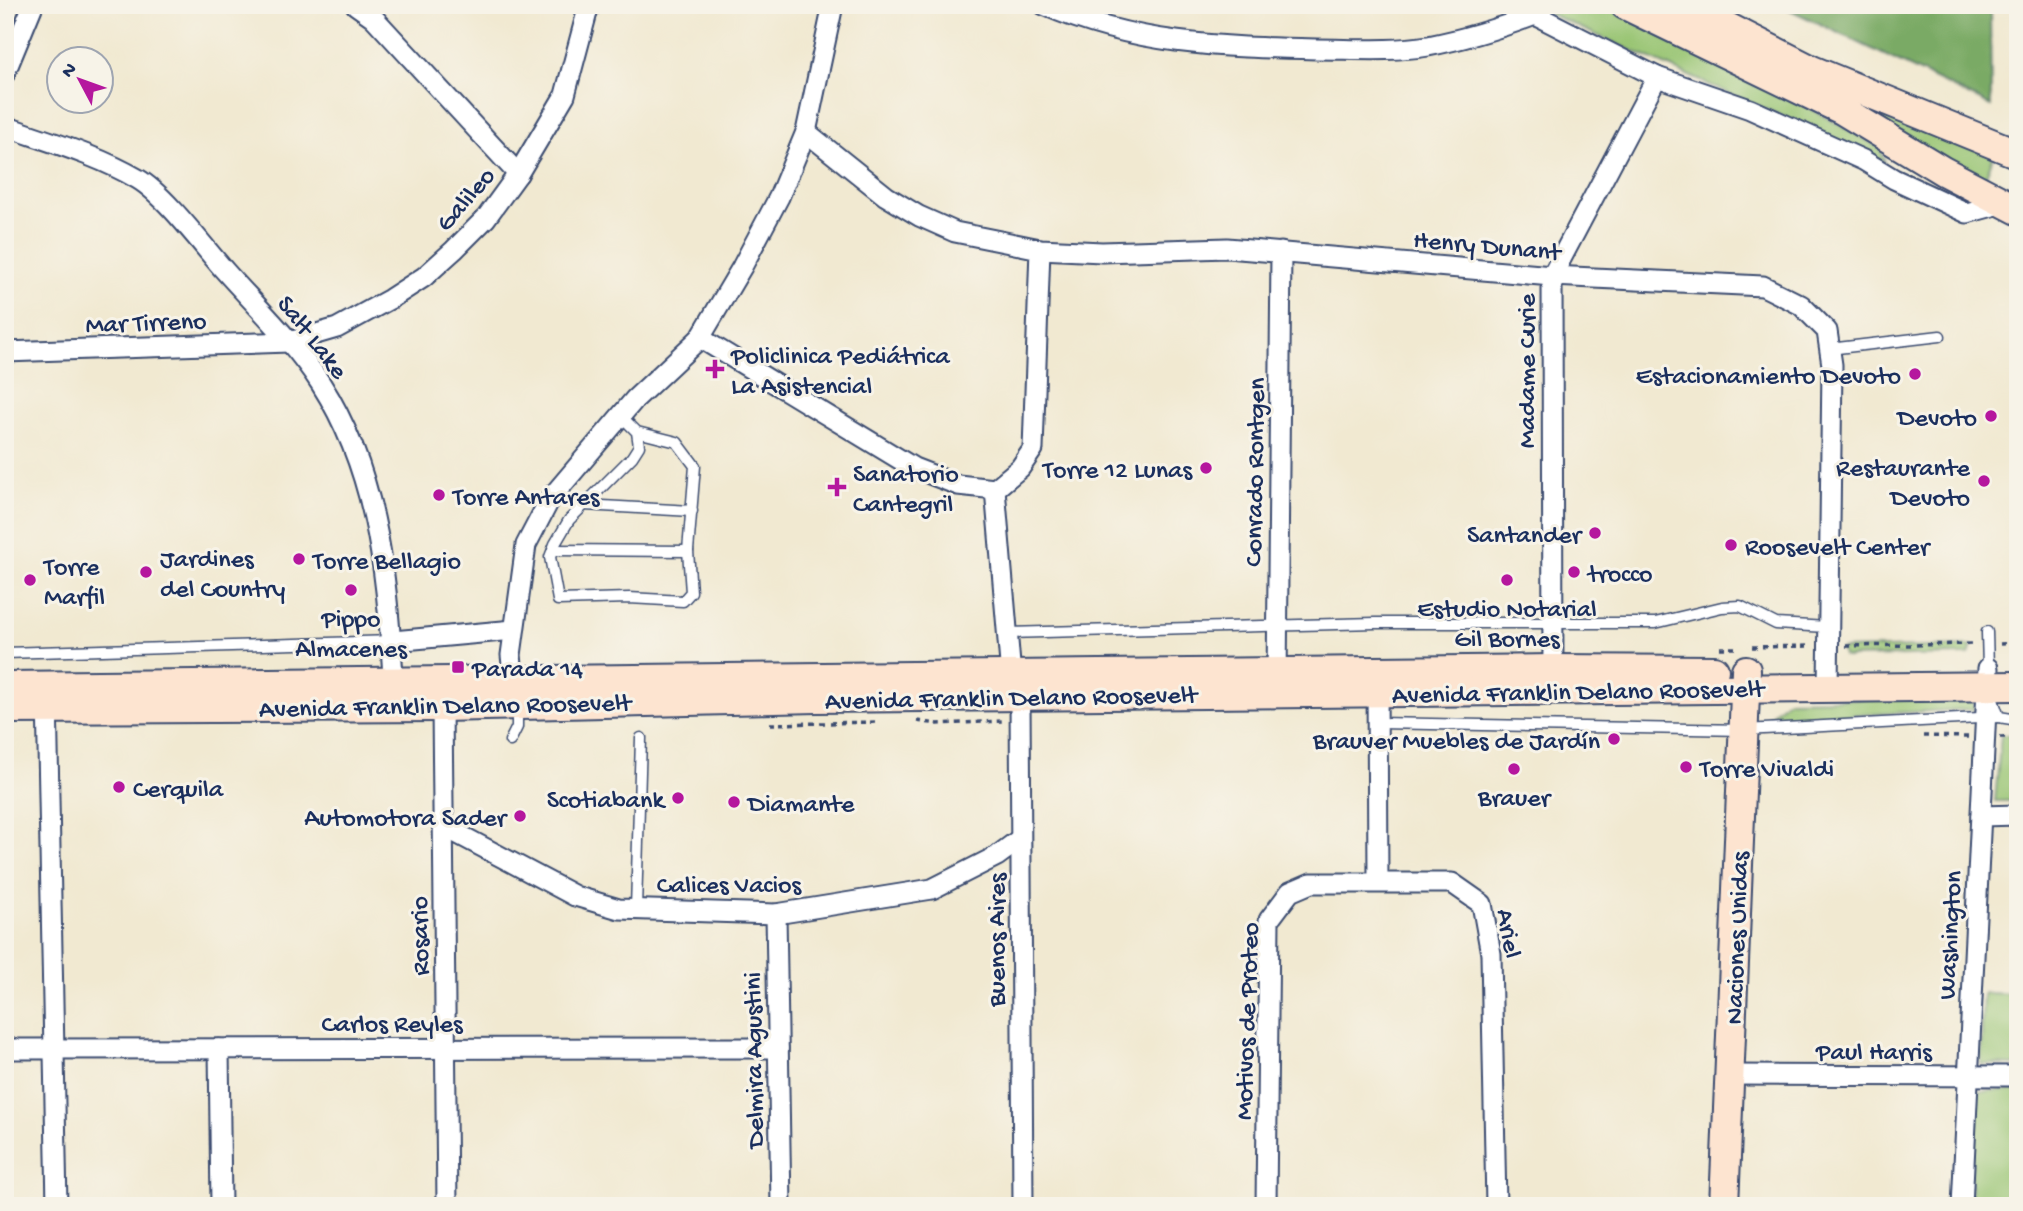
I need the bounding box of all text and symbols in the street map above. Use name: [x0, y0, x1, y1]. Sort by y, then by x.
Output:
north arrow: [46, 46, 116, 116]
text: N: [57, 59, 83, 83]
street label: Galileo: [431, 163, 504, 239]
street label: Henry Dunant: [1412, 227, 1564, 271]
street label: Salt Lake: [268, 291, 353, 387]
street label: Madame Curie: [1514, 293, 1545, 448]
street label: Mar Tirreno: [85, 308, 207, 343]
place label: Policlinica Pediátrica La Asistencial: [730, 343, 951, 404]
marker: Policlinica Pediátrica La Asistencial: [705, 359, 725, 379]
place label: Estacionamiento Devoto: [1636, 363, 1901, 394]
marker: Estacionamiento Devoto: [1907, 366, 1923, 382]
street label: Conrado Rontgen: [1240, 377, 1275, 567]
place label: Devoto: [1896, 405, 1977, 436]
marker: Devoto: [1983, 408, 1999, 424]
place label: Restaurante Devoto: [1836, 455, 1971, 516]
place label: Torre 12 Lunas: [1041, 457, 1193, 488]
marker: Torre 12 Lunas: [1198, 460, 1214, 476]
place label: Sanatorio Cantegril: [853, 461, 959, 522]
marker: Restaurante Devoto: [1976, 473, 1992, 489]
marker: Sanatorio Cantegril: [827, 477, 847, 497]
place label: Torre Antares: [451, 484, 601, 515]
marker: Torre Antares: [431, 487, 447, 503]
place label: Santander: [1467, 522, 1584, 553]
marker: Santander: [1587, 525, 1603, 541]
place label: Roosevelt Center: [1745, 534, 1932, 565]
marker: Roosevelt Center: [1723, 537, 1739, 553]
place label: Jardines del Country: [160, 546, 285, 607]
place label: Torre Bellagio: [311, 548, 461, 579]
marker: Torre Bellagio: [291, 551, 307, 567]
place label: Torre Marfil: [42, 554, 105, 615]
place label: trocco: [1586, 561, 1652, 592]
marker: Jardines del Country: [138, 564, 154, 580]
marker: trocco: [1566, 564, 1582, 580]
marker: Torre Marfil: [22, 572, 38, 588]
marker: Estudio Notarial Gil Bornes: [1499, 572, 1515, 588]
marker: Pippo Almacenes: [343, 582, 359, 598]
place label: Estudio Notarial Gil Bornes: [1417, 596, 1597, 657]
place label: Pippo Almacenes: [295, 606, 408, 667]
place label: Parada 14: [471, 656, 583, 687]
marker: Parada 14: [450, 659, 466, 675]
street label: Avenida Franklin Delano Roosevelt: [1392, 676, 1767, 713]
street label: Avenida Franklin Delano Roosevelt: [825, 682, 1200, 719]
street label: Avenida Franklin Delano Roosevelt: [259, 690, 634, 727]
place label: Brauver Muebles de Jardín: [1312, 728, 1601, 759]
marker: Brauver Muebles de Jardín: [1606, 731, 1622, 747]
place label: Torre Vivaldi: [1698, 756, 1834, 787]
marker: Torre Vivaldi: [1678, 759, 1694, 775]
marker: Brauer: [1506, 761, 1522, 777]
place label: Cerquila: [133, 776, 225, 807]
marker: Cerquila: [111, 779, 127, 795]
place label: Brauer: [1477, 785, 1553, 816]
place label: Scotiabank: [547, 787, 666, 818]
marker: Scotiabank: [670, 790, 686, 806]
place label: Diamante: [746, 791, 855, 822]
marker: Diamante: [726, 794, 742, 810]
place label: Automotora Sader: [304, 805, 509, 836]
marker: Automotora Sader: [512, 808, 528, 824]
street label: Naciones Unidas: [1721, 850, 1758, 1025]
street label: Washington: [1934, 869, 1971, 1001]
street label: Calices Vacios: [657, 872, 803, 903]
street label: Buenos Aires: [984, 872, 1015, 1008]
street label: Rosario: [406, 896, 439, 976]
street label: Ariel: [1487, 907, 1526, 961]
street label: Motivos de Proteo: [1231, 922, 1268, 1121]
street label: Delmira Agustini: [739, 972, 774, 1150]
street label: Carlos Reyles: [321, 1011, 464, 1042]
street label: Paul Harris: [1815, 1039, 1933, 1070]

